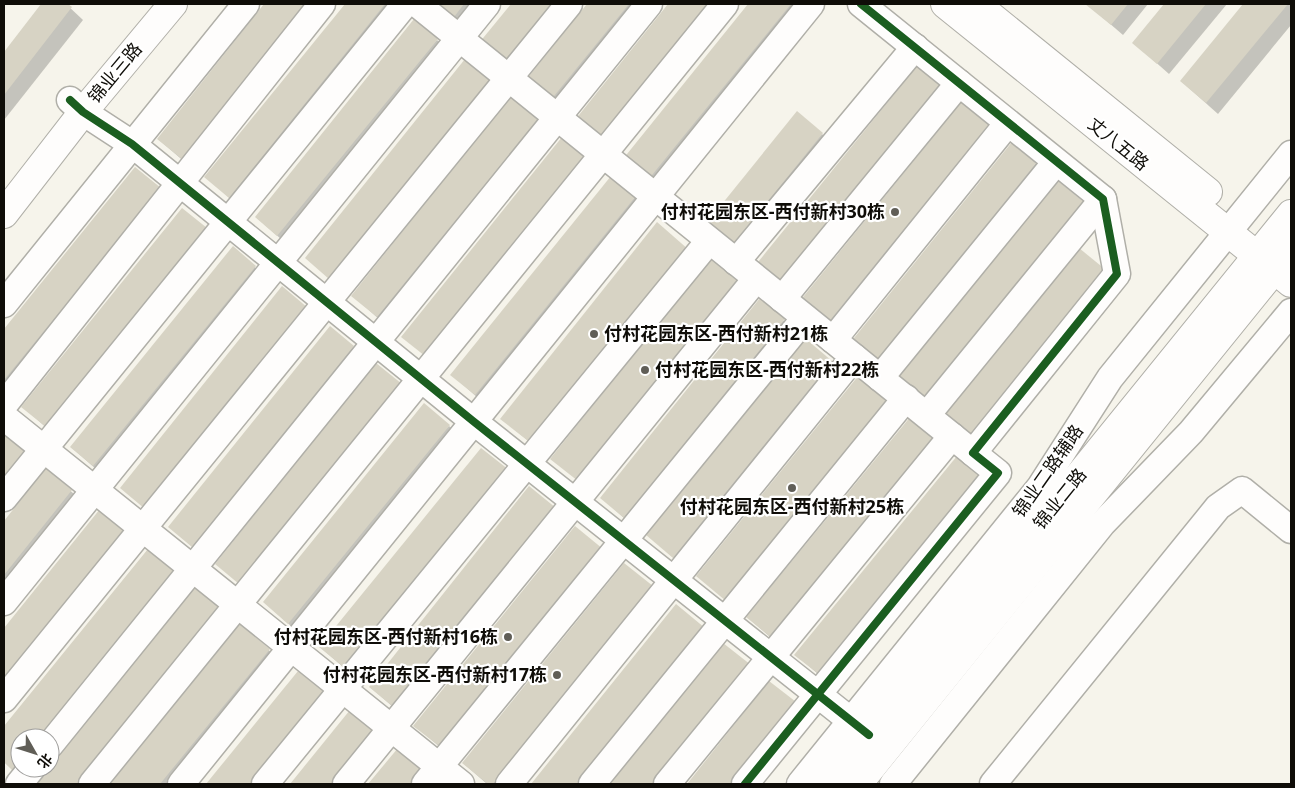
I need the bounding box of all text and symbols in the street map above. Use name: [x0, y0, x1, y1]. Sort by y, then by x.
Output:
street label: 锦业三路: [82, 37, 147, 108]
street label: 丈八五路: [1083, 111, 1154, 175]
place label: 付村花园东区-西付新村30栋: [661, 199, 885, 223]
marker: 付村花园东区-西付新村30栋: [889, 206, 901, 218]
place label: 付村花园东区-西付新村21栋: [604, 321, 828, 345]
marker: 付村花园东区-西付新村21栋: [588, 328, 600, 340]
place label: 付村花园东区-西付新村22栋: [655, 357, 879, 381]
marker: 付村花园东区-西付新村22栋: [639, 364, 651, 376]
street label: 锦业二路辅路: [1008, 421, 1088, 521]
street label: 锦业二路: [1029, 464, 1091, 534]
marker: 付村花园东区-西付新村25栋: [786, 482, 798, 494]
place label: 付村花园东区-西付新村25栋: [680, 494, 904, 518]
place label: 付村花园东区-西付新村16栋: [274, 624, 498, 648]
marker: 付村花园东区-西付新村16栋: [502, 631, 514, 643]
place label: 付村花园东区-西付新村17栋: [323, 662, 547, 686]
marker: 付村花园东区-西付新村17栋: [551, 669, 563, 681]
north arrow: [10, 728, 60, 778]
text: 北: [34, 750, 57, 773]

